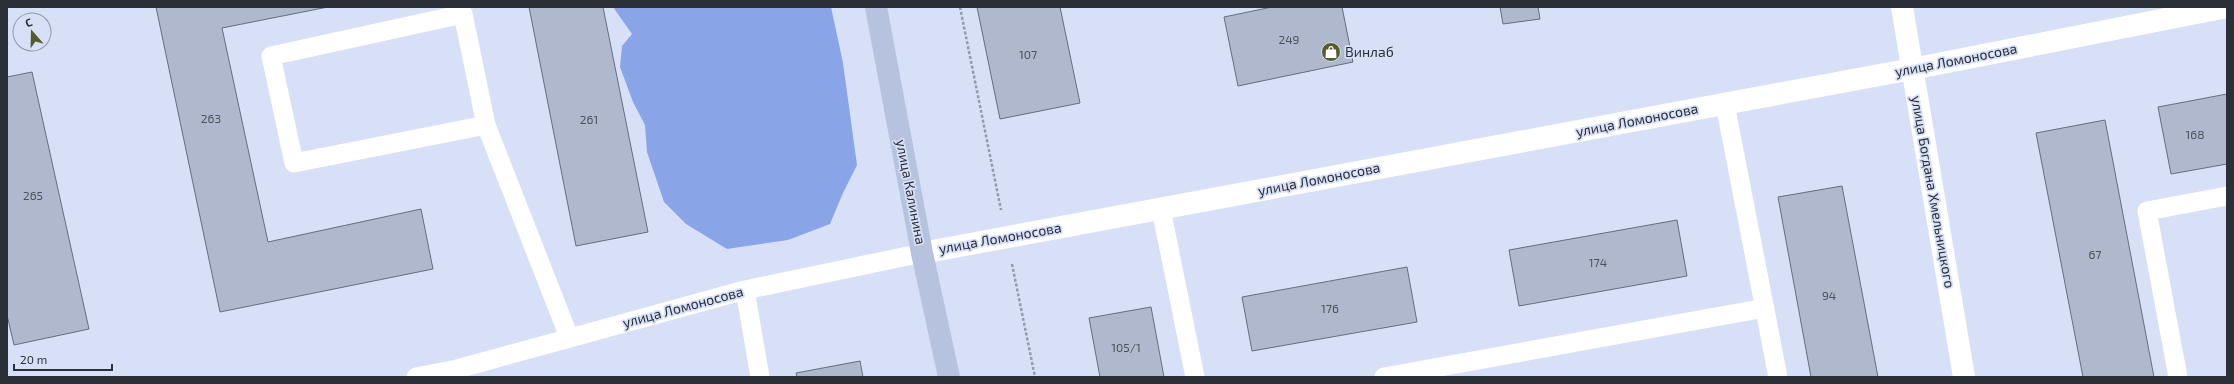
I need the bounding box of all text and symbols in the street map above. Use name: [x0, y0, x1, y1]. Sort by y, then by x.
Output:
north arrow: [12, 12, 52, 52]
text: С: [23, 15, 34, 29]
house number: 249: [1279, 32, 1300, 46]
street label: улица Ломоносова: [1893, 39, 2018, 80]
shop icon: Винлаб: [1320, 41, 1342, 63]
place label: Винлаб: [1345, 43, 1394, 60]
house number: 107: [1019, 47, 1037, 61]
street label: улица Богдана Хмельницкого: [1908, 94, 1959, 289]
street label: улица Ломоносова: [1574, 99, 1699, 140]
house number: 263: [201, 111, 221, 125]
house number: 261: [580, 112, 598, 126]
house number: 168: [2186, 127, 2204, 141]
street label: улица Калинина: [893, 138, 930, 246]
street label: улица Ломоносова: [1256, 158, 1381, 199]
house number: 265: [23, 188, 43, 202]
street label: улица Ломоносова: [937, 218, 1063, 257]
house number: 67: [2088, 247, 2102, 261]
house number: 174: [1589, 255, 1607, 269]
street label: улица Ломоносова: [621, 282, 745, 331]
house number: 94: [1822, 288, 1836, 302]
house number: 176: [1321, 301, 1339, 315]
house number: 105/1: [1111, 340, 1141, 354]
scale bar: [14, 346, 112, 372]
text: 20 m: [20, 352, 47, 366]

